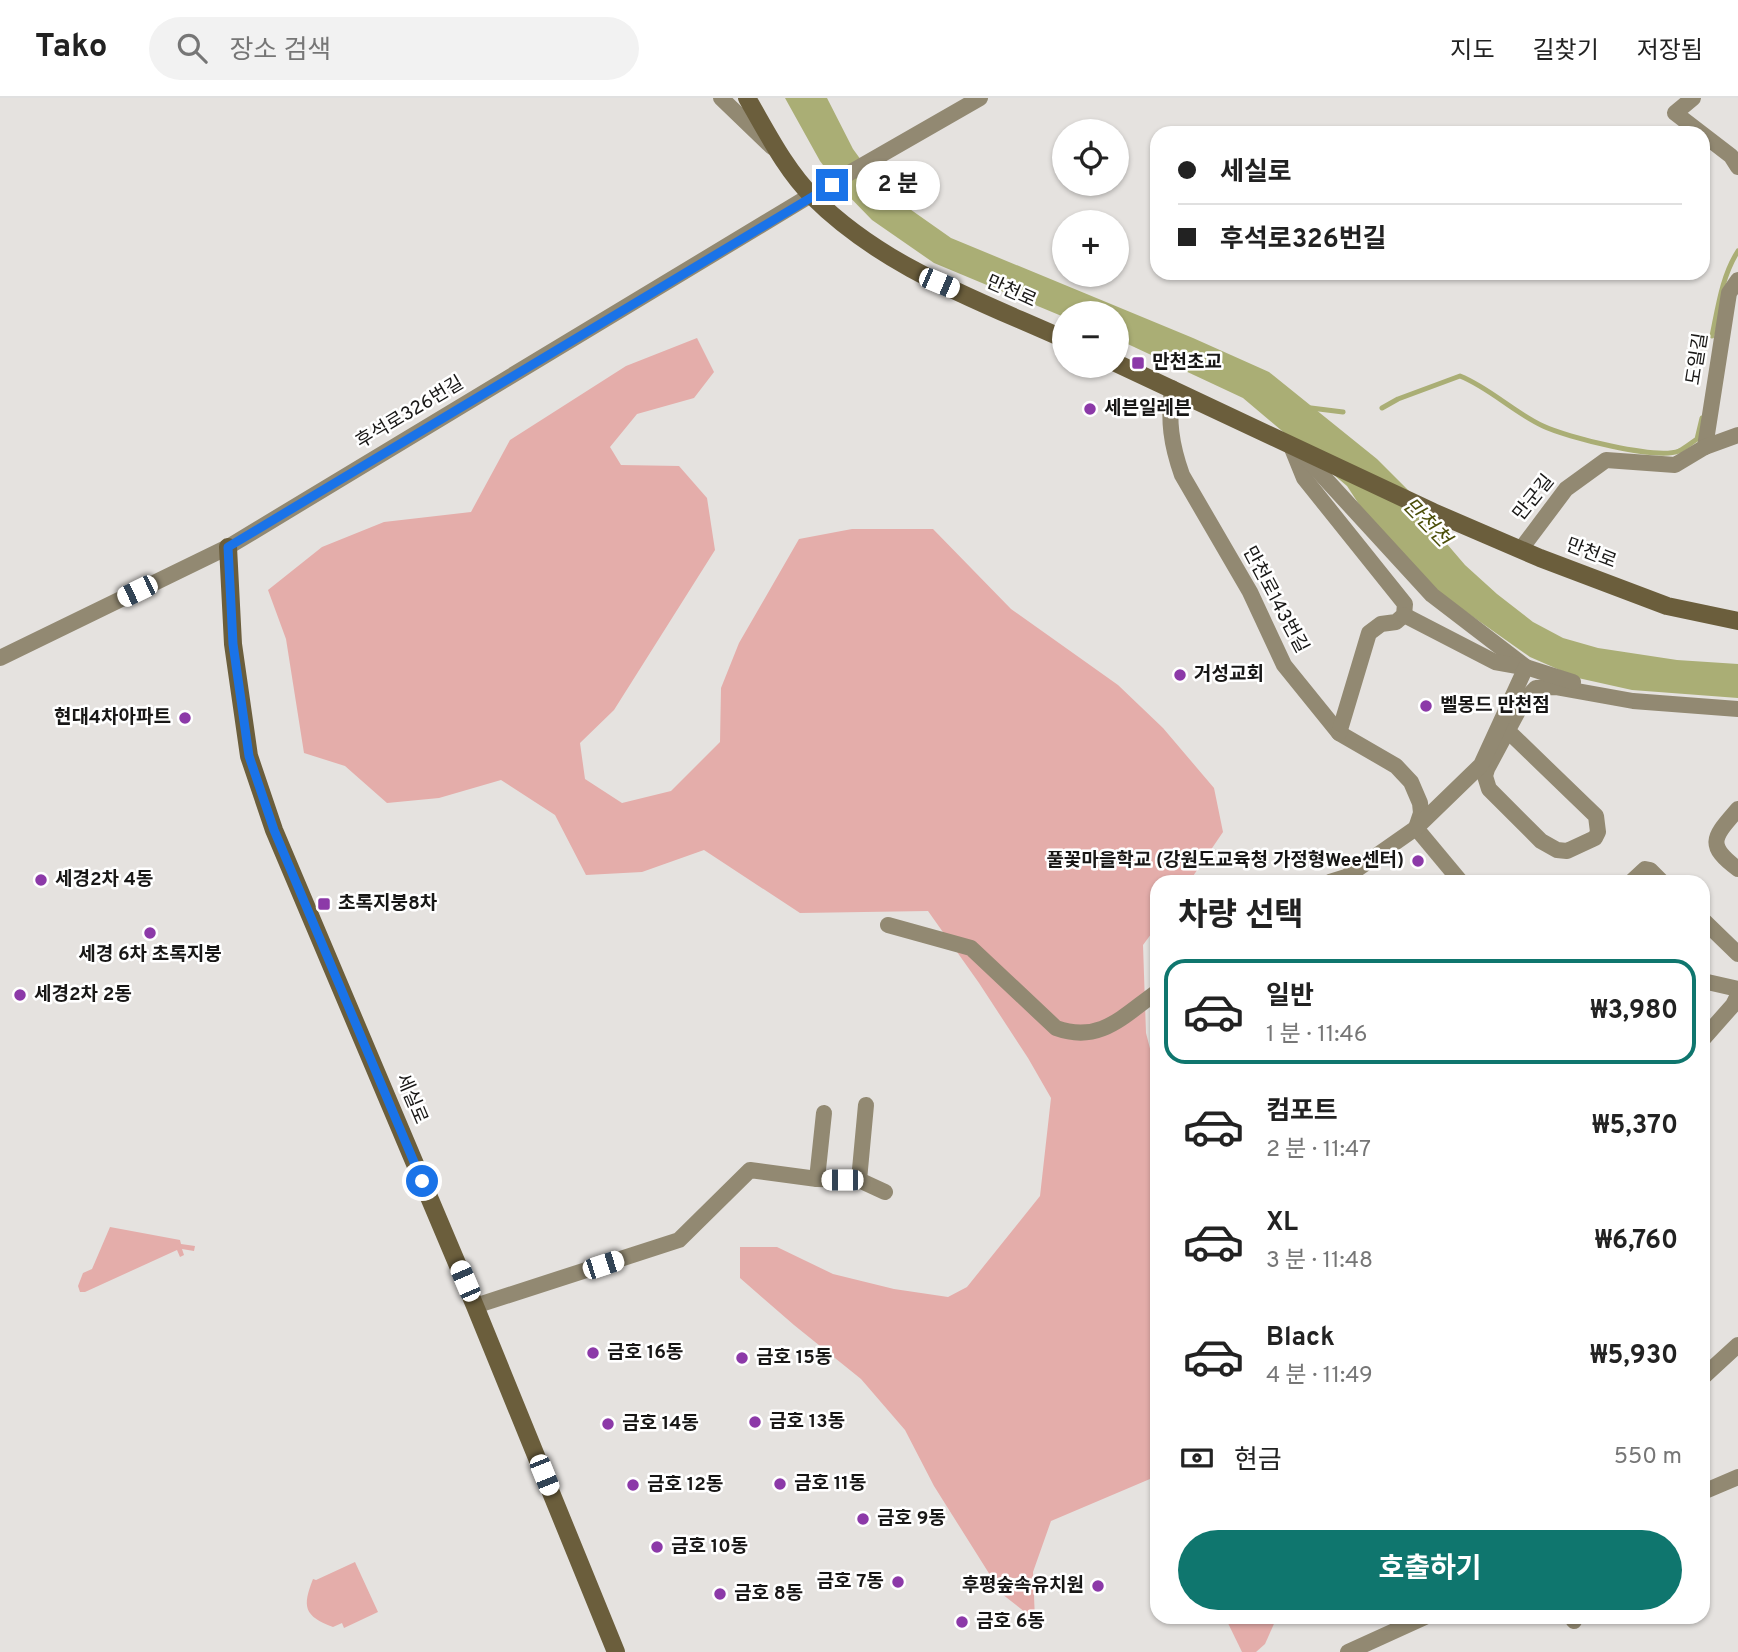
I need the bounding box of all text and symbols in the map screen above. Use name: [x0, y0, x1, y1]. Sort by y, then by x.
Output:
search box: [149, 17, 639, 80]
text: Tako: [35, 27, 107, 69]
icon: search: [173, 29, 211, 67]
text: 장소 검색: [229, 35, 331, 68]
text: 지도: [1450, 37, 1495, 67]
text: 길찾기: [1533, 37, 1599, 67]
text: 저장됨: [1637, 37, 1703, 67]
map controls: [1052, 119, 1129, 378]
button: locate: [1052, 119, 1129, 196]
text: 세실로: [1220, 157, 1292, 190]
callout: 2 분: [856, 160, 940, 210]
route end: [816, 169, 848, 201]
text: 2 분: [878, 171, 918, 200]
button: +: [1052, 210, 1129, 287]
text: 후석로326번길: [1220, 224, 1387, 257]
car: [916, 265, 963, 301]
street label: 만천로: [982, 270, 1040, 314]
button: −: [1052, 301, 1129, 378]
street label: 도일길: [1682, 331, 1714, 387]
place label: 만천초교: [1152, 351, 1222, 375]
marker: 만천초교: [1130, 355, 1146, 371]
street label: 후석로326번길: [352, 371, 468, 455]
place label: 세븐일레븐: [1104, 397, 1191, 421]
marker: 세븐일레븐: [1082, 401, 1098, 417]
street label: 만군길: [1508, 470, 1560, 526]
water label: 만천천: [1396, 493, 1458, 555]
street label: 만천로: [1562, 533, 1620, 575]
street label: 만천로143번길: [1237, 543, 1313, 657]
car: [114, 572, 161, 610]
place label: 거성교회: [1194, 663, 1264, 687]
marker: 거성교회: [1172, 667, 1188, 683]
place label: 벨몽드 만천점: [1440, 694, 1550, 718]
marker: 벨몽드 만천점: [1418, 698, 1434, 714]
place label: 현대4차아파트: [54, 706, 171, 730]
marker: 현대4차아파트: [177, 710, 193, 726]
place label: 풀꽃마을학교 (강원도교육청 가정형Wee센터): [1046, 849, 1404, 873]
marker: 풀꽃마을학교 (강원도교육청 가정형Wee센터): [1410, 853, 1426, 869]
place label: 세경2차 4동: [55, 868, 154, 892]
marker: 세경2차 4동: [33, 872, 49, 888]
place label: 초록지붕8차: [338, 892, 438, 916]
marker: 초록지붕8차: [316, 896, 332, 912]
text: 차량 선택: [1178, 897, 1304, 937]
marker: 세경 6차 초록지붕: [142, 925, 158, 941]
place label: 세경 6차 초록지붕: [78, 943, 222, 967]
icon: car: [1182, 980, 1245, 1043]
text: 일반: [1266, 981, 1314, 1014]
place label: 세경2차 2동: [34, 983, 132, 1007]
marker: 세경2차 2동: [12, 987, 28, 1003]
text: ₩3,980: [1590, 995, 1678, 1028]
text: 1 분 · 11:46: [1266, 1021, 1367, 1050]
street label: 세실로: [390, 1070, 432, 1128]
icon: car: [1182, 1095, 1245, 1158]
text: 컴포트: [1266, 1096, 1338, 1129]
text: ₩5,370: [1592, 1110, 1678, 1143]
text: 2 분 · 11:47: [1266, 1136, 1371, 1165]
route start: [406, 1165, 438, 1197]
car: [822, 1170, 864, 1191]
text: XL: [1266, 1207, 1298, 1240]
icon: car: [1182, 1210, 1245, 1273]
text: ₩6,760: [1595, 1225, 1678, 1258]
text: 3 분 · 11:48: [1266, 1247, 1373, 1276]
car: [580, 1249, 627, 1281]
car: [448, 1258, 483, 1304]
text: Black: [1266, 1322, 1335, 1355]
icon: car: [1182, 1325, 1245, 1388]
text: ₩5,930: [1590, 1340, 1678, 1373]
place label: 금호 16동: [607, 1341, 683, 1365]
marker: 금호 16동: [585, 1345, 601, 1361]
place label: 금호 15동: [756, 1346, 832, 1370]
marker: 금호 15동: [734, 1350, 750, 1366]
text: 4 분 · 11:49: [1266, 1362, 1373, 1391]
place label: 금호 13동: [769, 1410, 845, 1434]
place label: 금호 14동: [622, 1412, 699, 1436]
marker: 금호 13동: [747, 1414, 763, 1430]
marker: 금호 14동: [600, 1416, 616, 1432]
icon: cash: [1178, 1439, 1216, 1477]
text: 550 m: [1614, 1443, 1682, 1472]
text: 현금: [1234, 1445, 1282, 1478]
car: [527, 1452, 562, 1498]
place label: 금호 11동: [794, 1472, 866, 1496]
place label: 금호 12동: [647, 1473, 723, 1497]
marker: 금호 11동: [772, 1476, 788, 1492]
marker: 금호 12동: [625, 1477, 641, 1493]
place label: 금호 9동: [877, 1507, 946, 1531]
marker: 금호 9동: [855, 1511, 871, 1527]
button: 호출하기: [1178, 1530, 1682, 1610]
place label: 금호 10동: [671, 1535, 748, 1559]
marker: 금호 10동: [649, 1539, 665, 1555]
place label: 금호 7동: [817, 1570, 884, 1594]
marker: 금호 7동: [890, 1574, 906, 1590]
place label: 후평숲속유치원: [962, 1574, 1084, 1598]
marker: 후평숲속유치원: [1090, 1578, 1106, 1594]
place label: 금호 8동: [734, 1582, 803, 1606]
marker: 금호 8동: [712, 1586, 728, 1602]
place label: 금호 6동: [976, 1610, 1045, 1634]
marker: 금호 6동: [954, 1614, 970, 1630]

